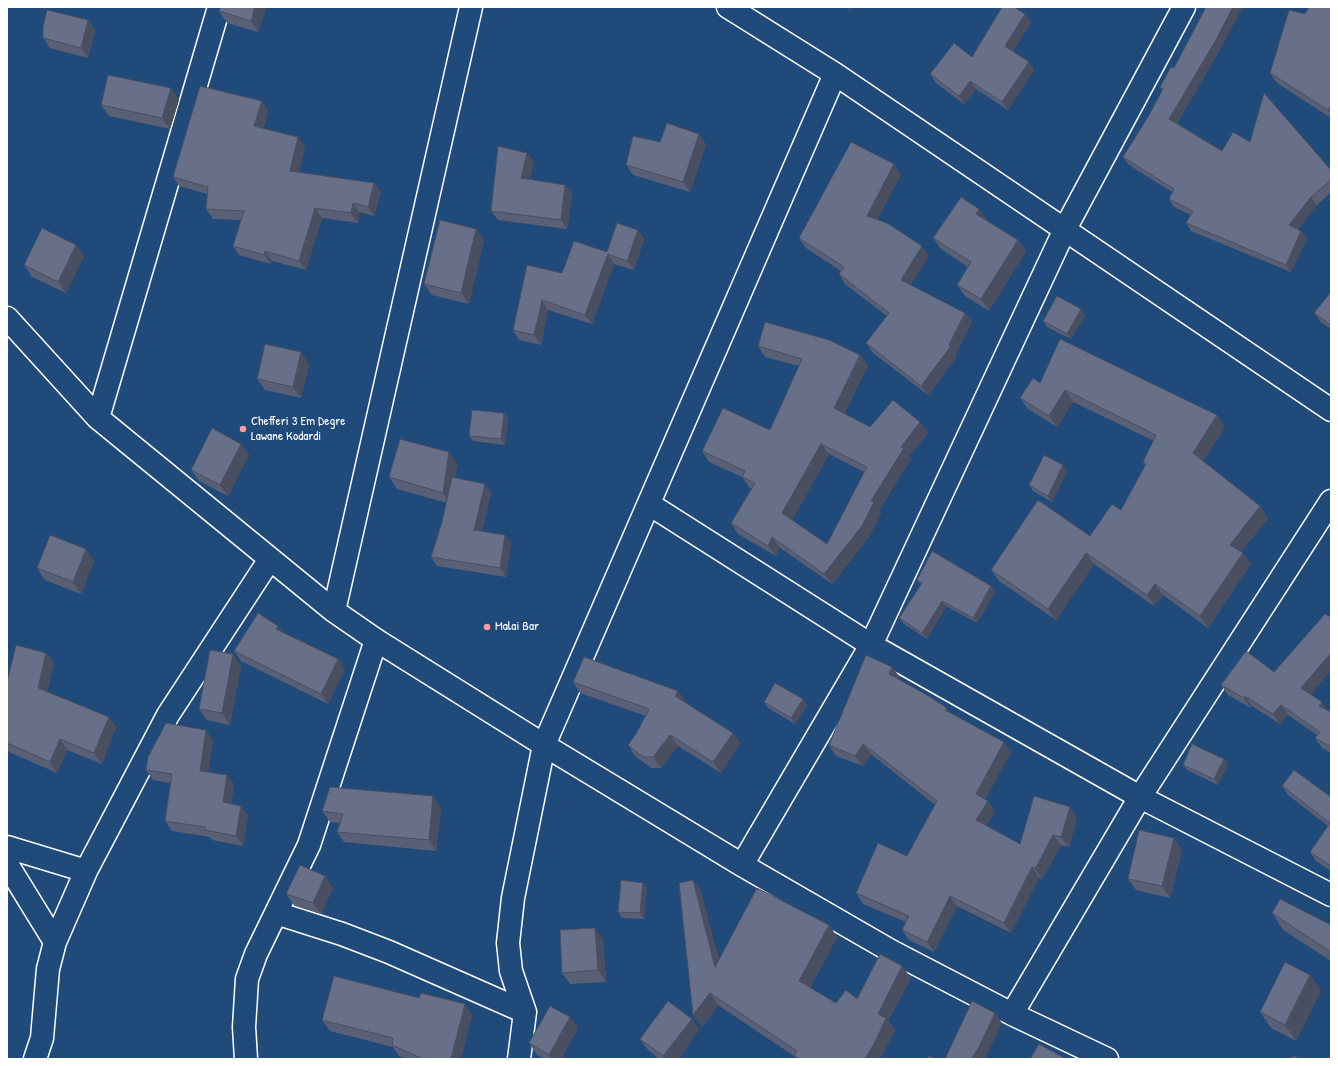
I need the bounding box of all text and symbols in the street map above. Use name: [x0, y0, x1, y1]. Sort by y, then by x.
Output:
place label: Chefferi 3 Em Degre Lawane Kodardi: [251, 414, 345, 445]
marker: Chefferi 3 Em Degre Lawane Kodardi: [238, 424, 248, 434]
place label: Malai Bar: [495, 619, 539, 635]
marker: Malai Bar: [482, 622, 492, 632]

